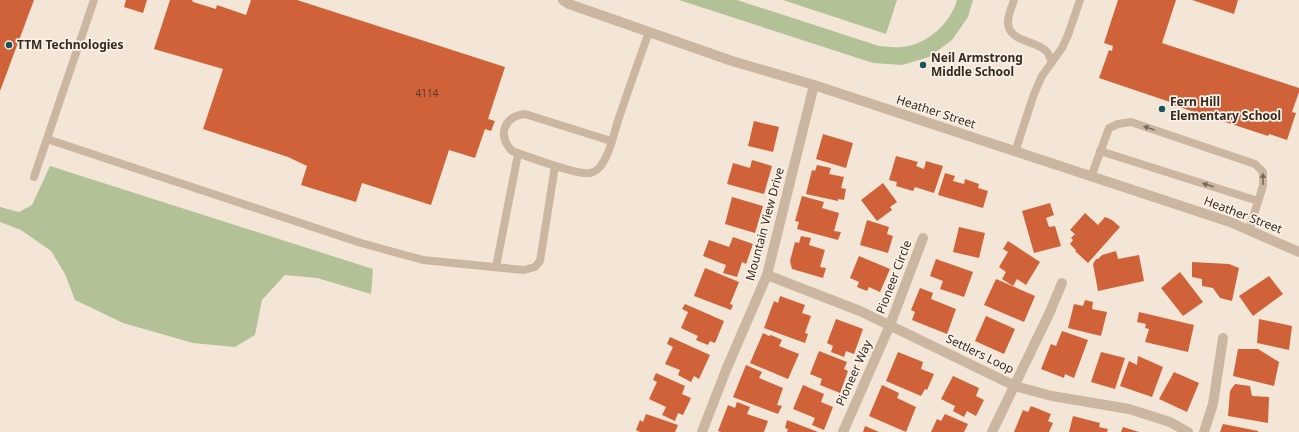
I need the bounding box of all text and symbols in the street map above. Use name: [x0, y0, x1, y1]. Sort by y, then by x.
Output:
place label: TTM Technologies: [17, 36, 124, 53]
marker: TTM Technologies: [4, 40, 14, 50]
place label: Neil Armstrong Middle School: [931, 49, 1023, 80]
marker: Neil Armstrong Middle School: [918, 60, 928, 70]
house number: 4114: [416, 86, 439, 100]
street label: Heather Street: [894, 91, 979, 133]
place label: Fern Hill Elementary School: [1170, 93, 1281, 124]
marker: Fern Hill Elementary School: [1157, 104, 1167, 114]
one-way arrow: [1143, 125, 1155, 131]
street label: Mountain View Drive: [741, 165, 788, 282]
one-way arrow: [1259, 173, 1266, 185]
one-way arrow: [1201, 182, 1213, 188]
street label: Heather Street: [1202, 192, 1285, 237]
street label: Pioneer Circle: [872, 237, 915, 316]
street label: Settlers Loop: [943, 330, 1017, 377]
street label: Pioneer Way: [831, 336, 876, 408]

